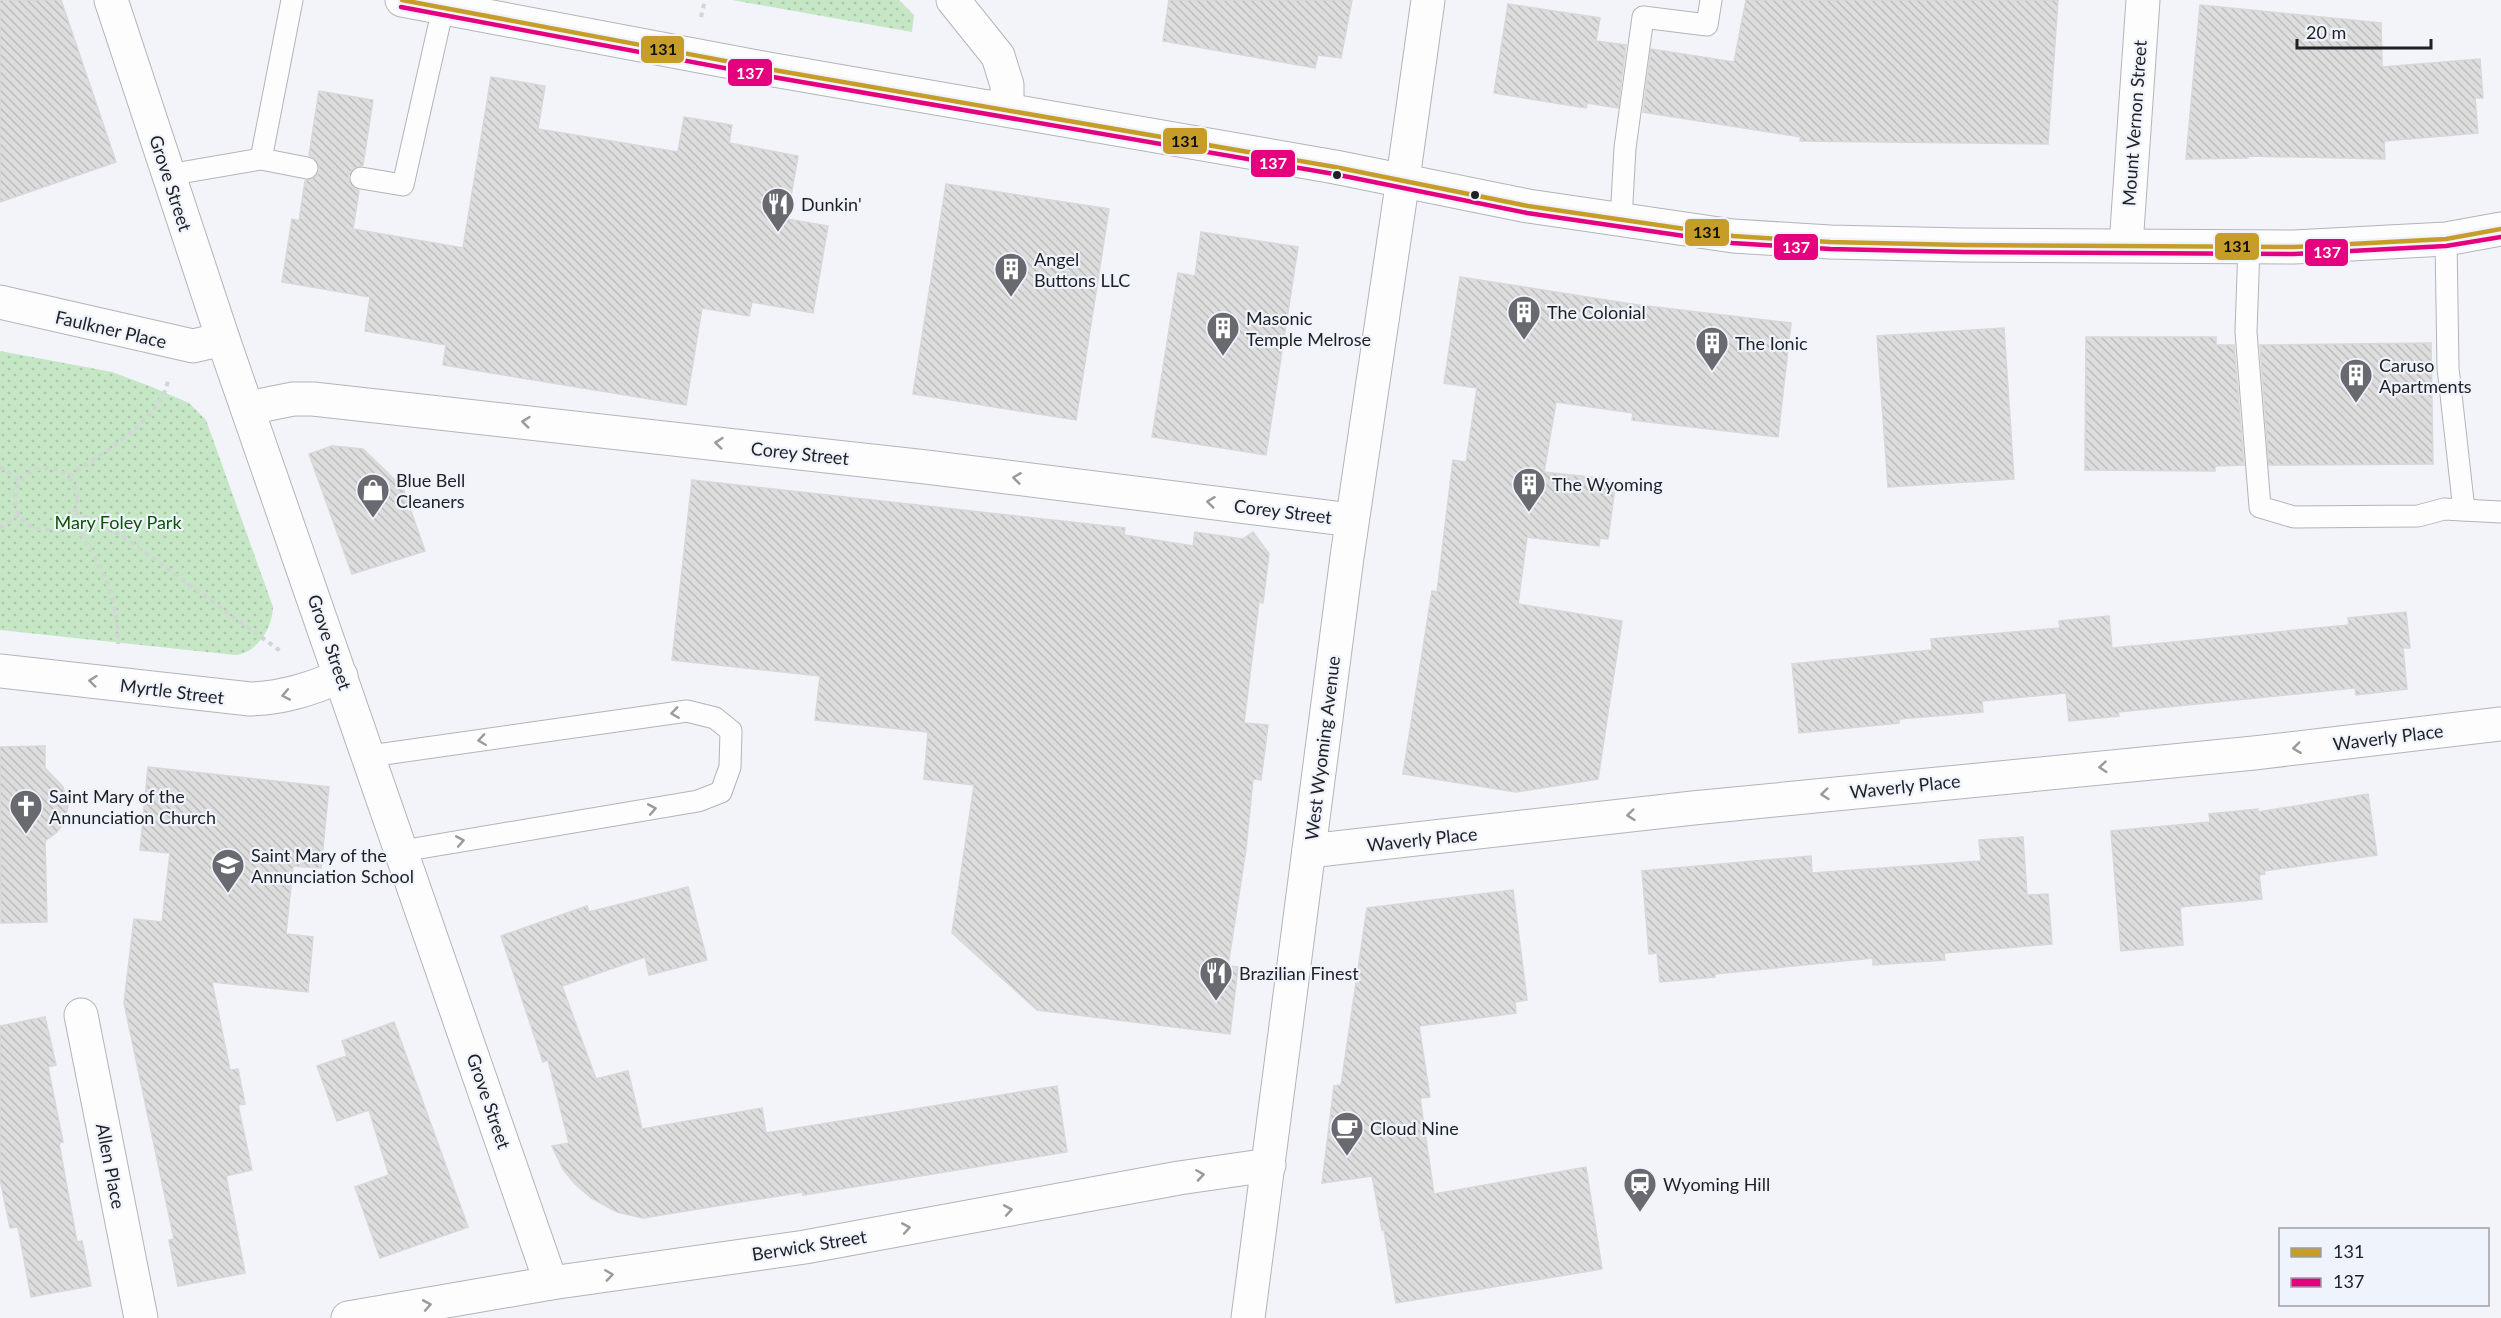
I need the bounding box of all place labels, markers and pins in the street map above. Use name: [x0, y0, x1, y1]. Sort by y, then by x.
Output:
unlabelled marker: [1331, 169, 1343, 181]
restaurant icon: Dunkin': [760, 186, 796, 233]
unlabelled marker: [1469, 189, 1481, 201]
place label: Dunkin': [801, 193, 862, 215]
place label: Angel Buttons LLC: [1034, 248, 1130, 291]
building icon: Angel Buttons LLC: [993, 251, 1029, 298]
building icon: The Colonial: [1506, 294, 1542, 341]
place label: The Colonial: [1547, 301, 1646, 323]
place label: Masonic Temple Melrose: [1246, 307, 1371, 350]
building icon: Masonic Temple Melrose: [1205, 310, 1241, 357]
building icon: The Ionic: [1694, 325, 1730, 372]
place label: The Ionic: [1735, 332, 1808, 354]
place label: Caruso Apartments: [2379, 354, 2472, 397]
building icon: Caruso Apartments: [2338, 357, 2374, 404]
building icon: The Wyoming: [1511, 466, 1547, 513]
place label: Blue Bell Cleaners: [396, 469, 465, 512]
shop icon: Blue Bell Cleaners: [355, 472, 391, 519]
place label: The Wyoming: [1552, 473, 1663, 495]
place label: Saint Mary of the Annunciation Church: [49, 785, 216, 828]
church icon: Saint Mary of the Annunciation Church: [8, 788, 44, 835]
place label: Saint Mary of the Annunciation School: [251, 844, 414, 887]
school or university icon: Saint Mary of the Annunciation School: [210, 847, 246, 894]
restaurant icon: Brazilian Finest: [1198, 955, 1234, 1002]
place label: Brazilian Finest: [1239, 962, 1359, 984]
cafe icon: Cloud Nine: [1329, 1110, 1365, 1157]
place label: Cloud Nine: [1370, 1117, 1459, 1139]
station icon: Wyoming Hill: [1622, 1166, 1658, 1213]
place label: Wyoming Hill: [1663, 1173, 1770, 1195]

